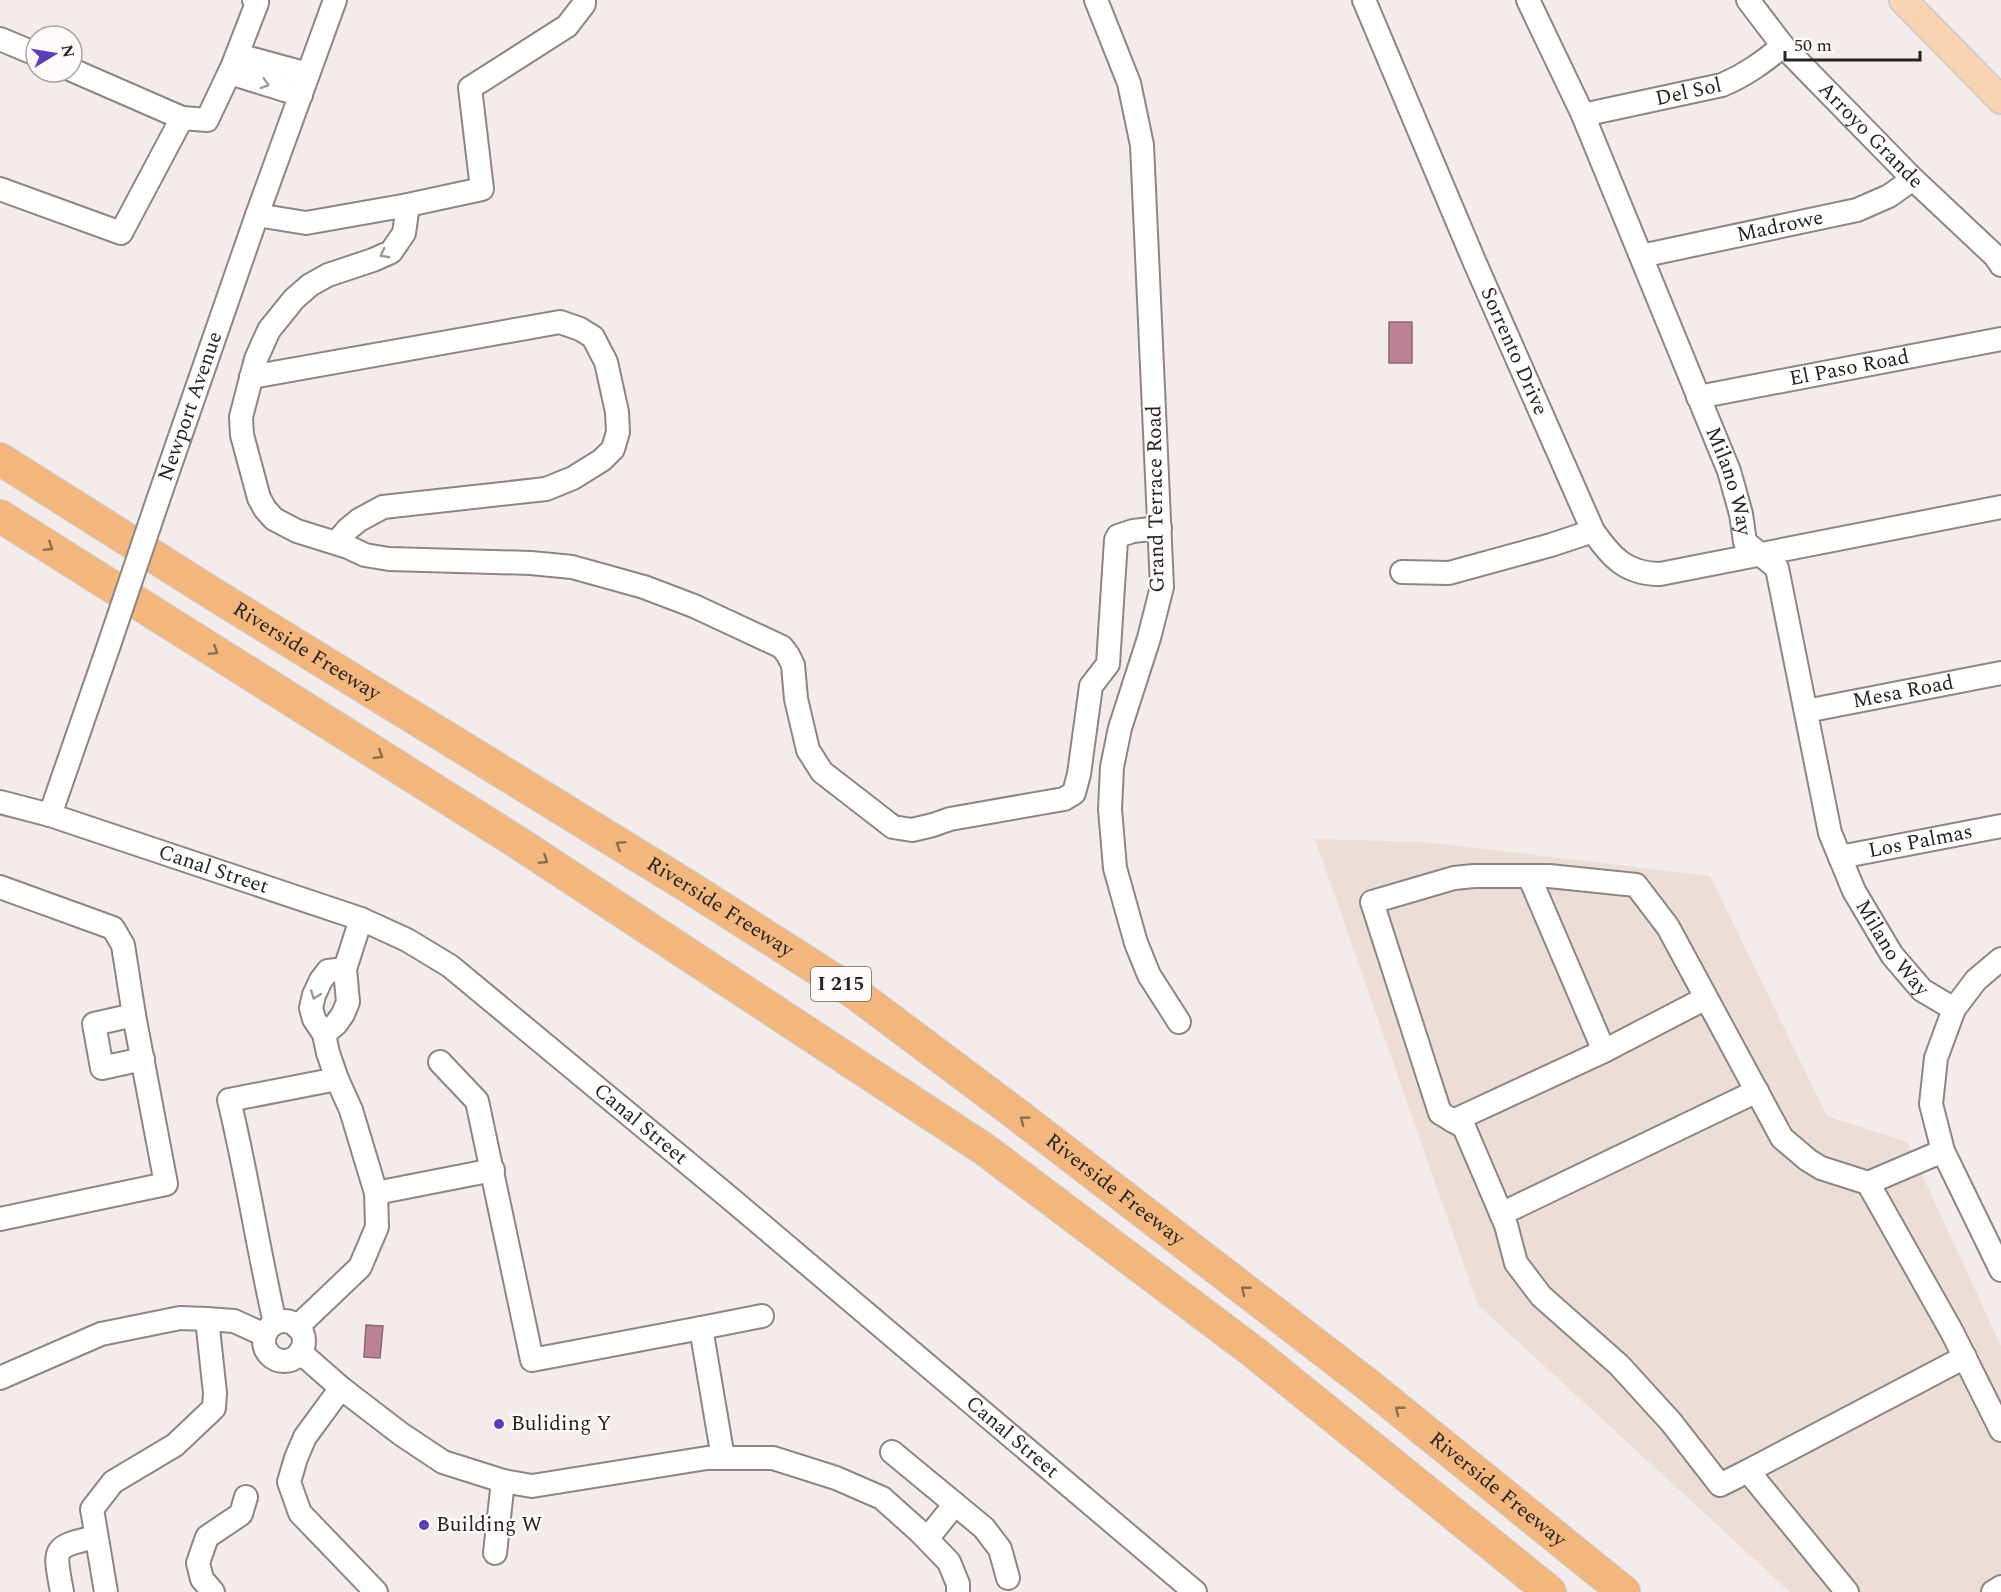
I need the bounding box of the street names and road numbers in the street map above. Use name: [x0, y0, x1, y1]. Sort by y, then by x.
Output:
street label: Del Sol: [1652, 70, 1725, 115]
street label: Arroyo Grande: [1810, 74, 1931, 197]
street label: Madrowe: [1734, 202, 1826, 251]
street label: Sorrento Drive: [1472, 282, 1556, 421]
street label: Newport Avenue: [150, 327, 231, 486]
street label: El Paso Road: [1787, 341, 1912, 395]
street label: Grand Terrace Road: [1138, 405, 1174, 593]
street label: Milano Way: [1697, 422, 1760, 538]
street label: Riverside Freeway: [226, 594, 388, 710]
street label: Mesa Road: [1850, 667, 1956, 718]
street label: Los Palmas: [1866, 816, 1975, 867]
street label: Canal Street: [154, 836, 273, 903]
street label: Riverside Freeway: [640, 848, 801, 966]
street label: Milano Way: [1847, 893, 1938, 1004]
road number: I 215: [811, 967, 871, 1001]
street label: Canal Street: [586, 1075, 695, 1173]
street label: Riverside Freeway: [1038, 1126, 1192, 1255]
street label: Canal Street: [958, 1388, 1066, 1486]
street label: Riverside Freeway: [1422, 1424, 1574, 1556]

